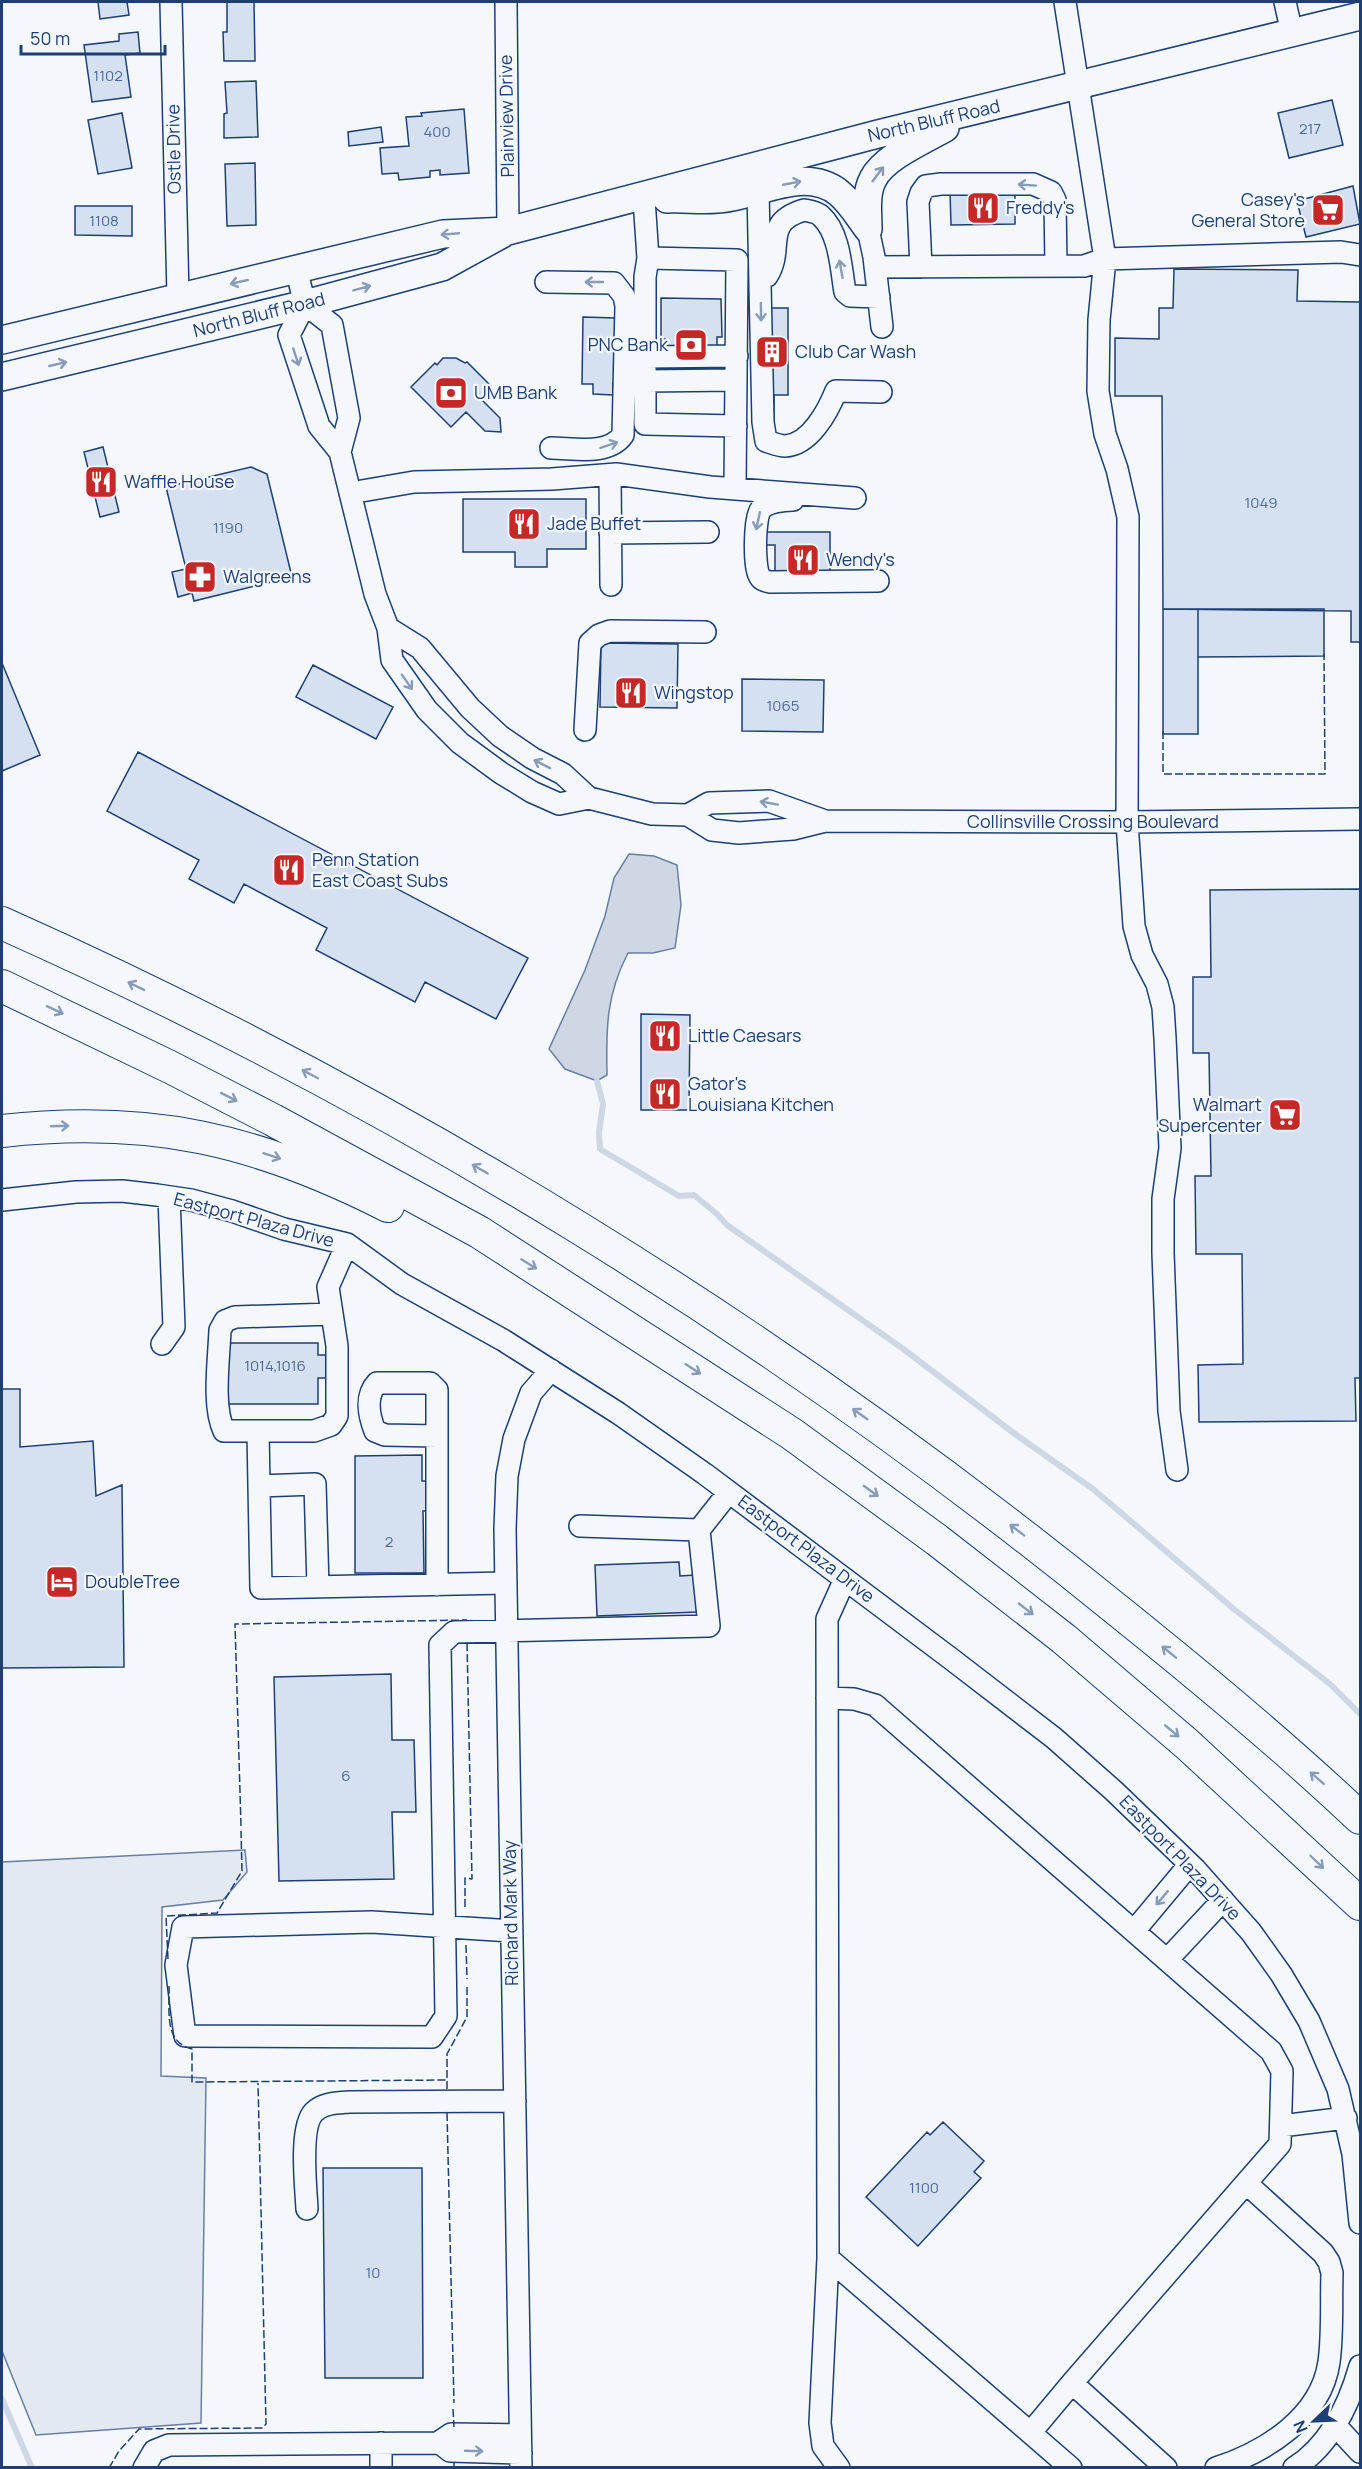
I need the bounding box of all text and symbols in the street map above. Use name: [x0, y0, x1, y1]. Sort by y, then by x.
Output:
scale bar: [21, 18, 165, 56]
text: 50 m: [30, 26, 70, 50]
street label: Plainview Drive: [493, 54, 519, 178]
house number: 1102: [93, 65, 123, 86]
street label: North Bluff Road: [865, 93, 1002, 147]
street label: Ostle Drive: [160, 104, 186, 194]
house number: 217: [1299, 118, 1321, 139]
house number: 400: [423, 121, 451, 142]
one-way arrow: [872, 166, 885, 182]
one-way arrow: [782, 177, 801, 188]
one-way arrow: [1017, 179, 1037, 190]
place label: Casey's General Store: [1192, 187, 1305, 232]
restaurant icon: Freddy's: [965, 190, 1001, 226]
supermarket icon: Casey's General Store: [1310, 192, 1346, 228]
place label: Freddy's: [1006, 195, 1075, 219]
house number: 1108: [89, 210, 119, 231]
one-way arrow: [440, 229, 460, 240]
one-way arrow: [835, 260, 846, 280]
one-way arrow: [584, 276, 604, 288]
one-way arrow: [230, 277, 249, 288]
one-way arrow: [352, 282, 371, 294]
street label: North Bluff Road: [190, 286, 327, 342]
one-way arrow: [755, 302, 767, 322]
bank icon: PNC Bank: [673, 327, 709, 363]
place label: PNC Bank: [588, 332, 669, 356]
building icon: Club Car Wash: [754, 334, 790, 370]
place label: Club Car Wash: [795, 339, 916, 363]
one-way arrow: [291, 347, 302, 366]
one-way arrow: [49, 357, 68, 369]
bank icon: UMB Bank: [433, 375, 469, 411]
place label: UMB Bank: [474, 380, 558, 404]
one-way arrow: [599, 439, 618, 450]
restaurant icon: Waffle House: [83, 464, 119, 500]
place label: Waffle House: [124, 469, 235, 493]
house number: 1049: [1245, 492, 1278, 513]
restaurant icon: Jade Buffet: [506, 506, 542, 542]
place label: Jade Buffet: [547, 511, 641, 535]
one-way arrow: [752, 511, 764, 530]
house number: 1190: [213, 517, 243, 538]
restaurant icon: Wendy's: [785, 542, 821, 578]
place label: Wendy's: [826, 547, 895, 571]
pharmacy icon: Walgreens: [182, 559, 218, 595]
place label: Walgreens: [223, 564, 311, 588]
one-way arrow: [401, 673, 413, 689]
restaurant icon: Wingstop: [613, 675, 649, 711]
place label: Wingstop: [654, 680, 734, 704]
house number: 1065: [767, 695, 799, 716]
one-way arrow: [534, 757, 552, 769]
one-way arrow: [760, 797, 779, 808]
street label: Collinsville Crossing Boulevard: [967, 809, 1219, 833]
place label: Penn Station East Coast Subs: [312, 847, 448, 892]
restaurant icon: Penn Station East Coast Subs: [271, 852, 307, 888]
one-way arrow: [128, 979, 146, 991]
one-way arrow: [45, 1005, 63, 1017]
restaurant icon: Little Caesars: [647, 1018, 683, 1054]
place label: Little Caesars: [688, 1023, 802, 1047]
one-way arrow: [302, 1068, 319, 1080]
place label: Gator's Louisiana Kitchen: [688, 1071, 834, 1116]
restaurant icon: Gator's Louisiana Kitchen: [647, 1076, 683, 1112]
one-way arrow: [220, 1092, 238, 1103]
place label: Walmart Supercenter: [1158, 1092, 1263, 1137]
supermarket icon: Walmart Supercenter: [1267, 1097, 1303, 1133]
one-way arrow: [49, 1120, 69, 1132]
one-way arrow: [262, 1152, 281, 1163]
one-way arrow: [472, 1162, 489, 1174]
street label: Eastport Plaza Drive: [171, 1186, 337, 1252]
one-way arrow: [520, 1258, 537, 1270]
house number: 1014,1016: [244, 1355, 306, 1376]
one-way arrow: [684, 1363, 701, 1375]
one-way arrow: [852, 1408, 868, 1420]
one-way arrow: [862, 1485, 878, 1498]
street label: Eastport Plaza Drive: [733, 1489, 880, 1608]
one-way arrow: [1009, 1523, 1025, 1536]
house number: 2: [385, 1531, 393, 1552]
hotel icon: DoubleTree: [44, 1564, 80, 1600]
place label: DoubleTree: [85, 1569, 180, 1593]
one-way arrow: [1018, 1603, 1034, 1616]
one-way arrow: [1161, 1645, 1177, 1658]
one-way arrow: [1164, 1724, 1179, 1738]
house number: 6: [341, 1765, 351, 1786]
one-way arrow: [1309, 1772, 1325, 1785]
street label: Eastport Plaza Drive: [1115, 1790, 1247, 1925]
street label: Richard Mark Way: [497, 1839, 523, 1986]
one-way arrow: [1309, 1855, 1324, 1869]
one-way arrow: [1155, 1890, 1168, 1906]
house number: 1100: [909, 2177, 939, 2198]
house number: 10: [366, 2262, 381, 2283]
north arrow: [1284, 2391, 1344, 2451]
text: N: [1288, 2417, 1313, 2436]
one-way arrow: [464, 2446, 484, 2457]

